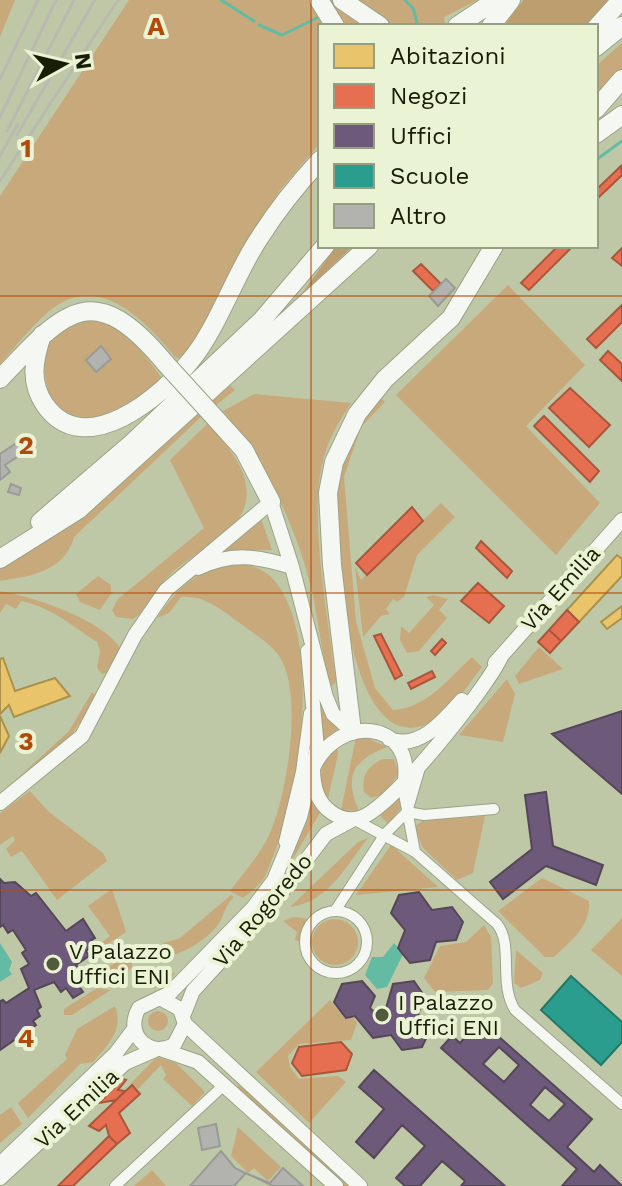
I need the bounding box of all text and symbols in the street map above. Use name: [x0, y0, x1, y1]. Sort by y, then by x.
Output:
text: A: [147, 11, 165, 41]
north arrow: [24, 24, 104, 104]
legend: [318, 24, 598, 248]
text: Abitazioni: [390, 42, 506, 70]
text: N: [70, 51, 97, 71]
text: Negozi: [390, 82, 467, 110]
text: Uffici: [390, 122, 452, 150]
text: 1: [20, 133, 32, 163]
text: Scuole: [390, 162, 469, 190]
text: Altro: [390, 202, 447, 230]
text: 2: [18, 430, 34, 460]
street label: Via Emilia: [516, 541, 605, 636]
text: 3: [18, 726, 34, 756]
street label: Via Rogoredo: [208, 849, 317, 972]
place label: V Palazzo Uffici ENI: [69, 939, 172, 989]
marker: V Palazzo Uffici ENI: [44, 955, 62, 973]
place label: I Palazzo Uffici ENI: [398, 990, 499, 1040]
marker: I Palazzo Uffici ENI: [373, 1006, 391, 1024]
text: 4: [18, 1023, 35, 1053]
street label: Via Emilia: [29, 1063, 123, 1153]

